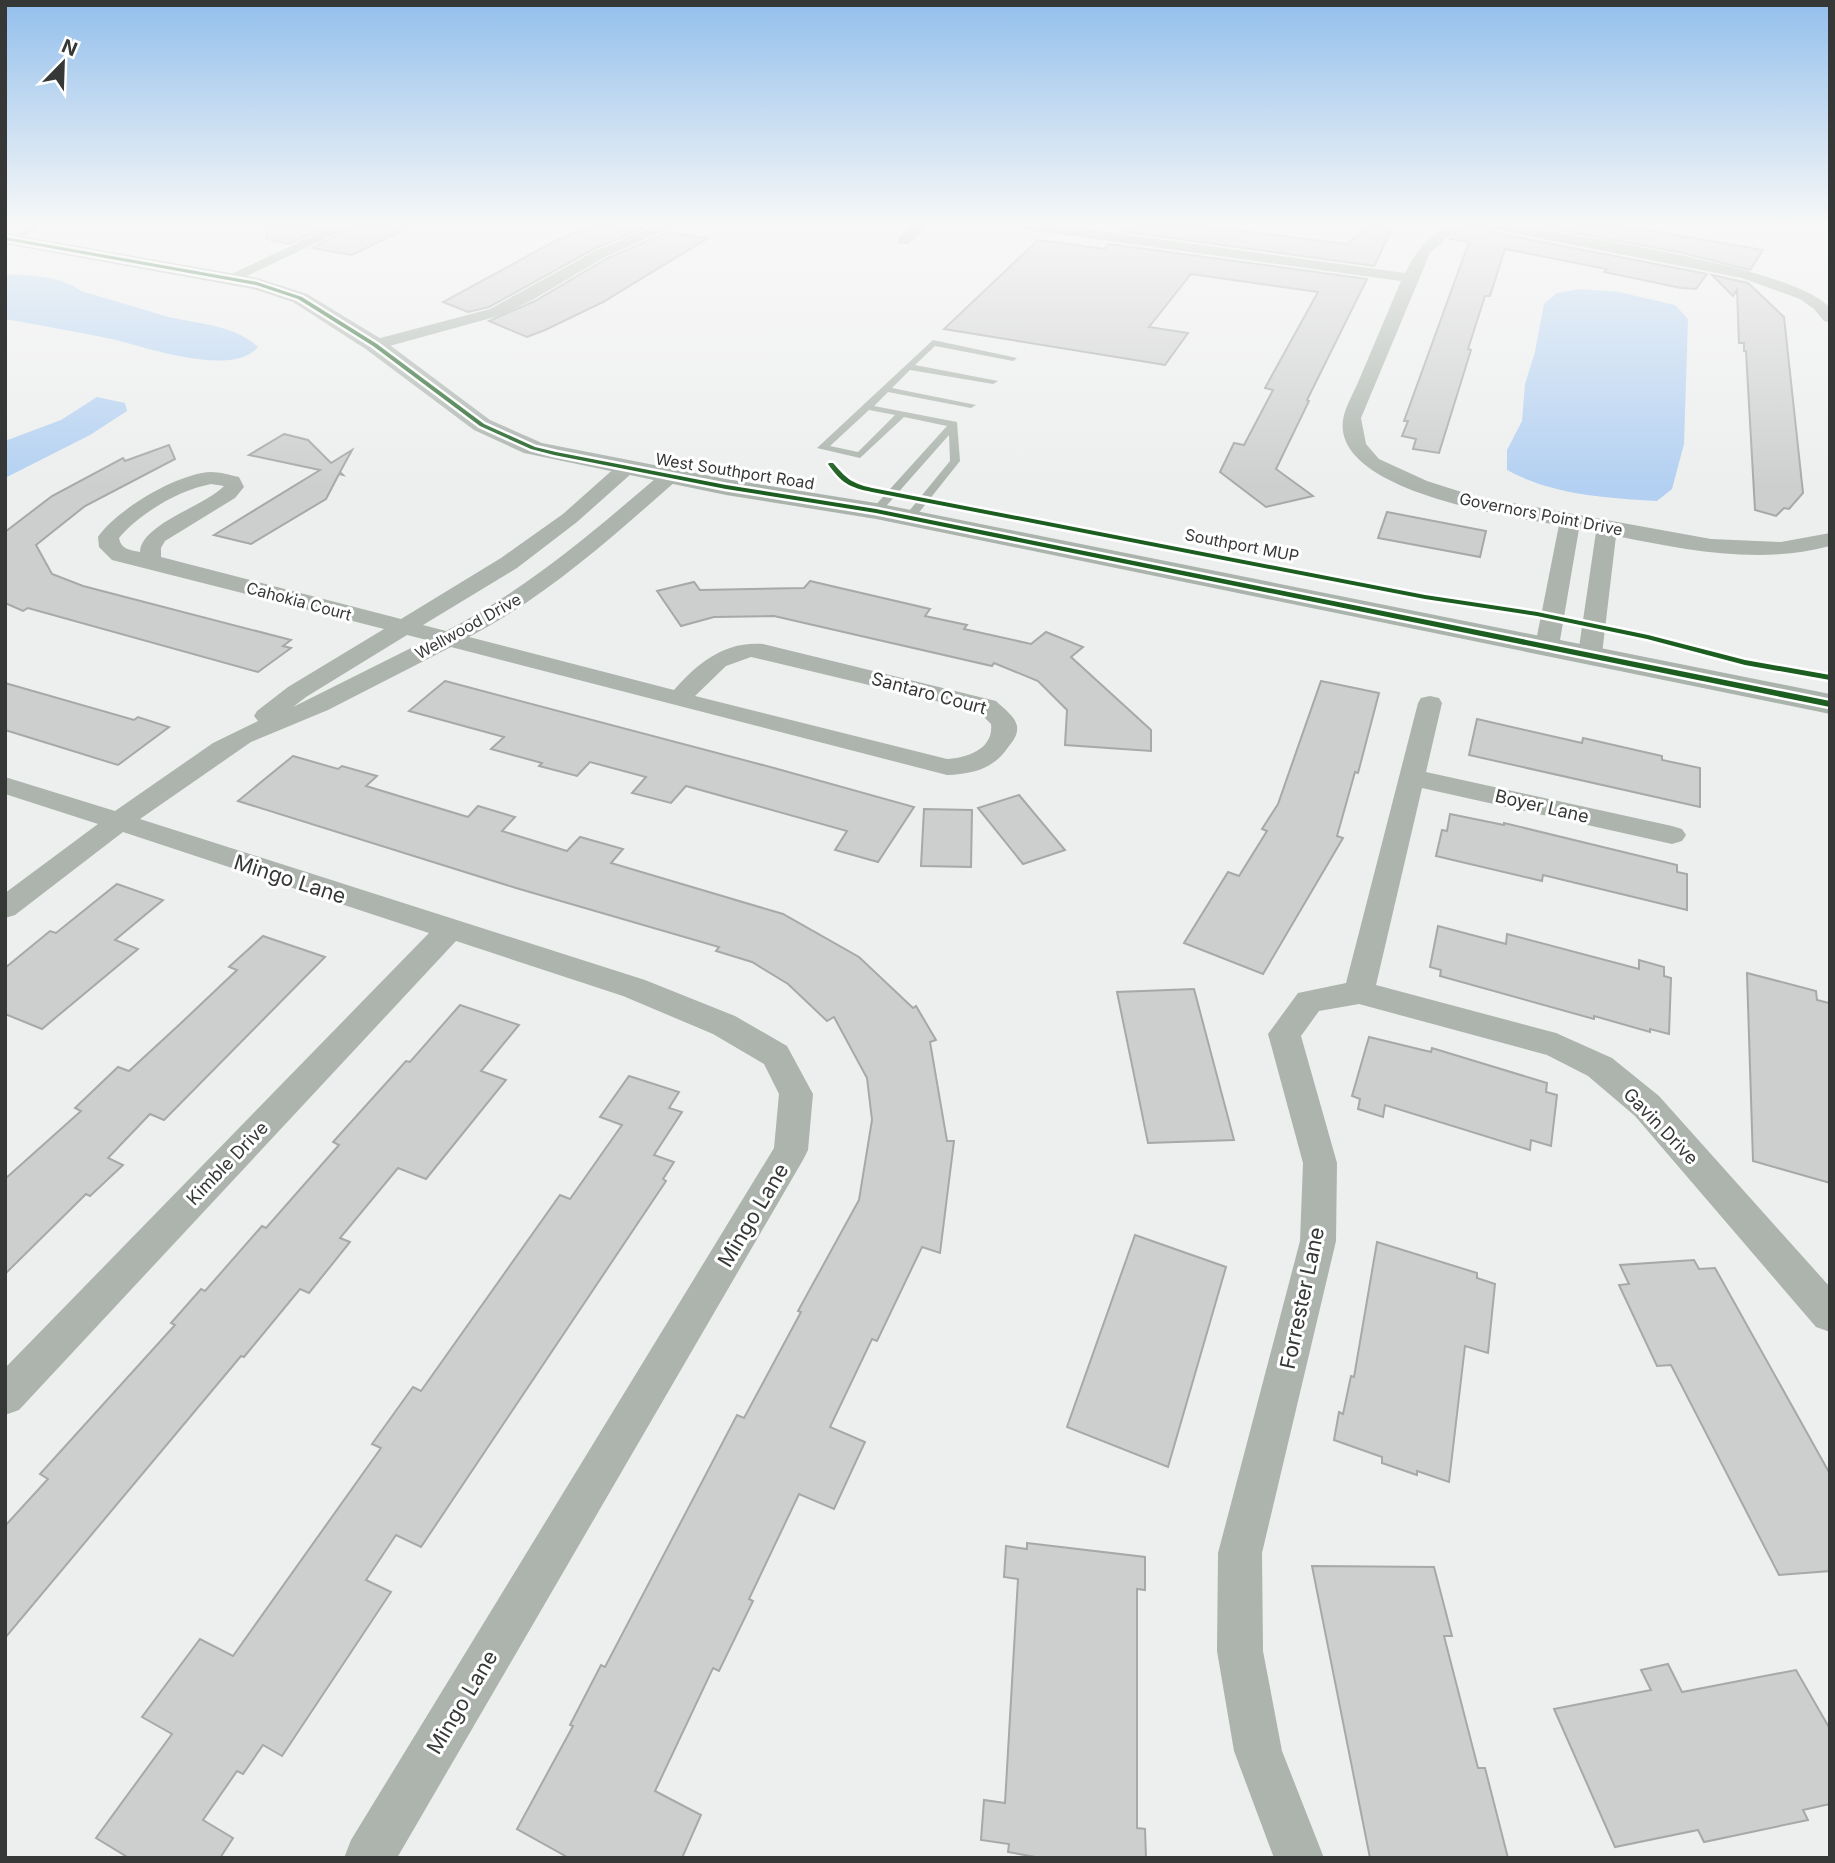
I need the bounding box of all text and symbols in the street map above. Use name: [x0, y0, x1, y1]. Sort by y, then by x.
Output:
north arrow: [28, 28, 98, 98]
text: N: [58, 34, 81, 61]
street label: West Southport Road: [654, 449, 816, 493]
street label: Governors Point Drive: [1458, 488, 1624, 540]
street label: Southport MUP: [1183, 524, 1301, 566]
street label: Cahokia Court: [244, 577, 354, 625]
street label: Wellwood Drive: [412, 589, 524, 663]
street label: Santaro Court: [869, 668, 989, 718]
street label: Boyer Lane: [1493, 785, 1591, 827]
street label: Mingo Lane: [231, 849, 349, 909]
street label: Gavin Drive: [1619, 1083, 1703, 1169]
street label: Kimble Drive: [182, 1117, 272, 1209]
street label: Mingo Lane: [712, 1159, 794, 1271]
street label: Forrester Lane: [1275, 1225, 1329, 1371]
street label: Mingo Lane: [421, 1646, 503, 1758]

